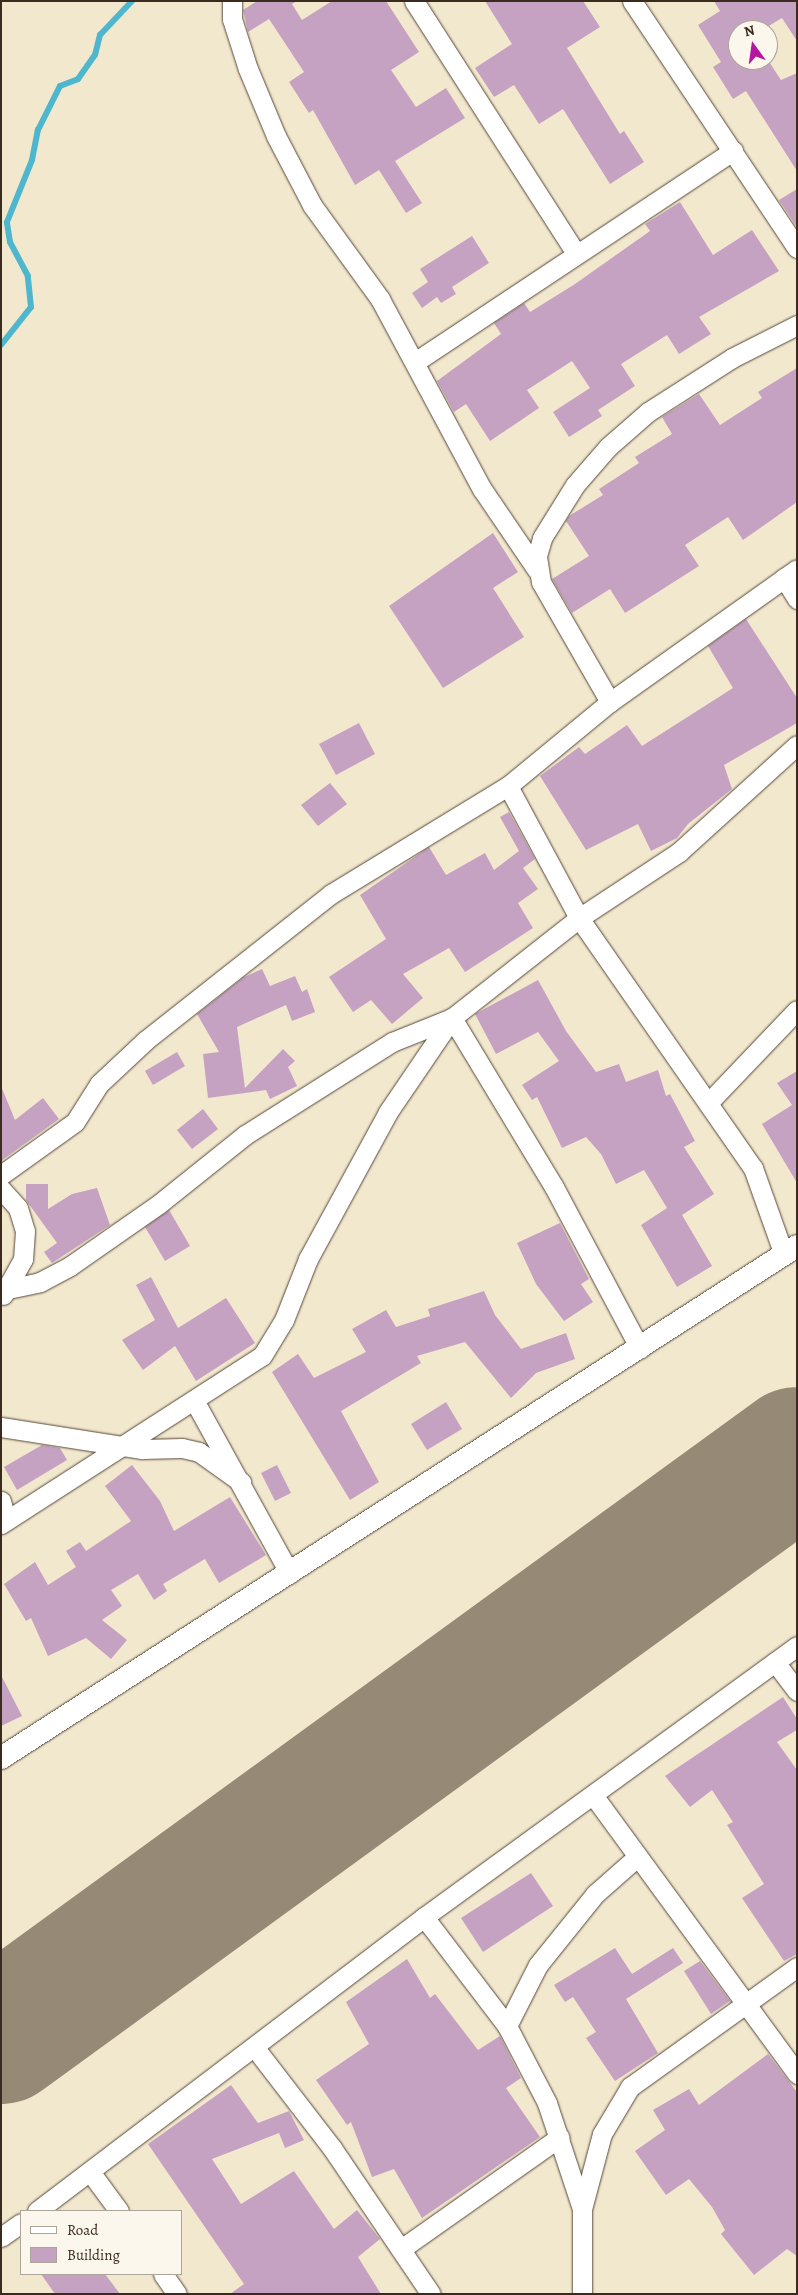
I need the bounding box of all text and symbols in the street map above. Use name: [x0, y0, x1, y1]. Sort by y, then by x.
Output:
north arrow: [728, 20, 778, 70]
text: N: [742, 20, 757, 41]
legend: [20, 2210, 182, 2275]
text: Road: [67, 2220, 98, 2240]
text: Building: [67, 2245, 120, 2265]

